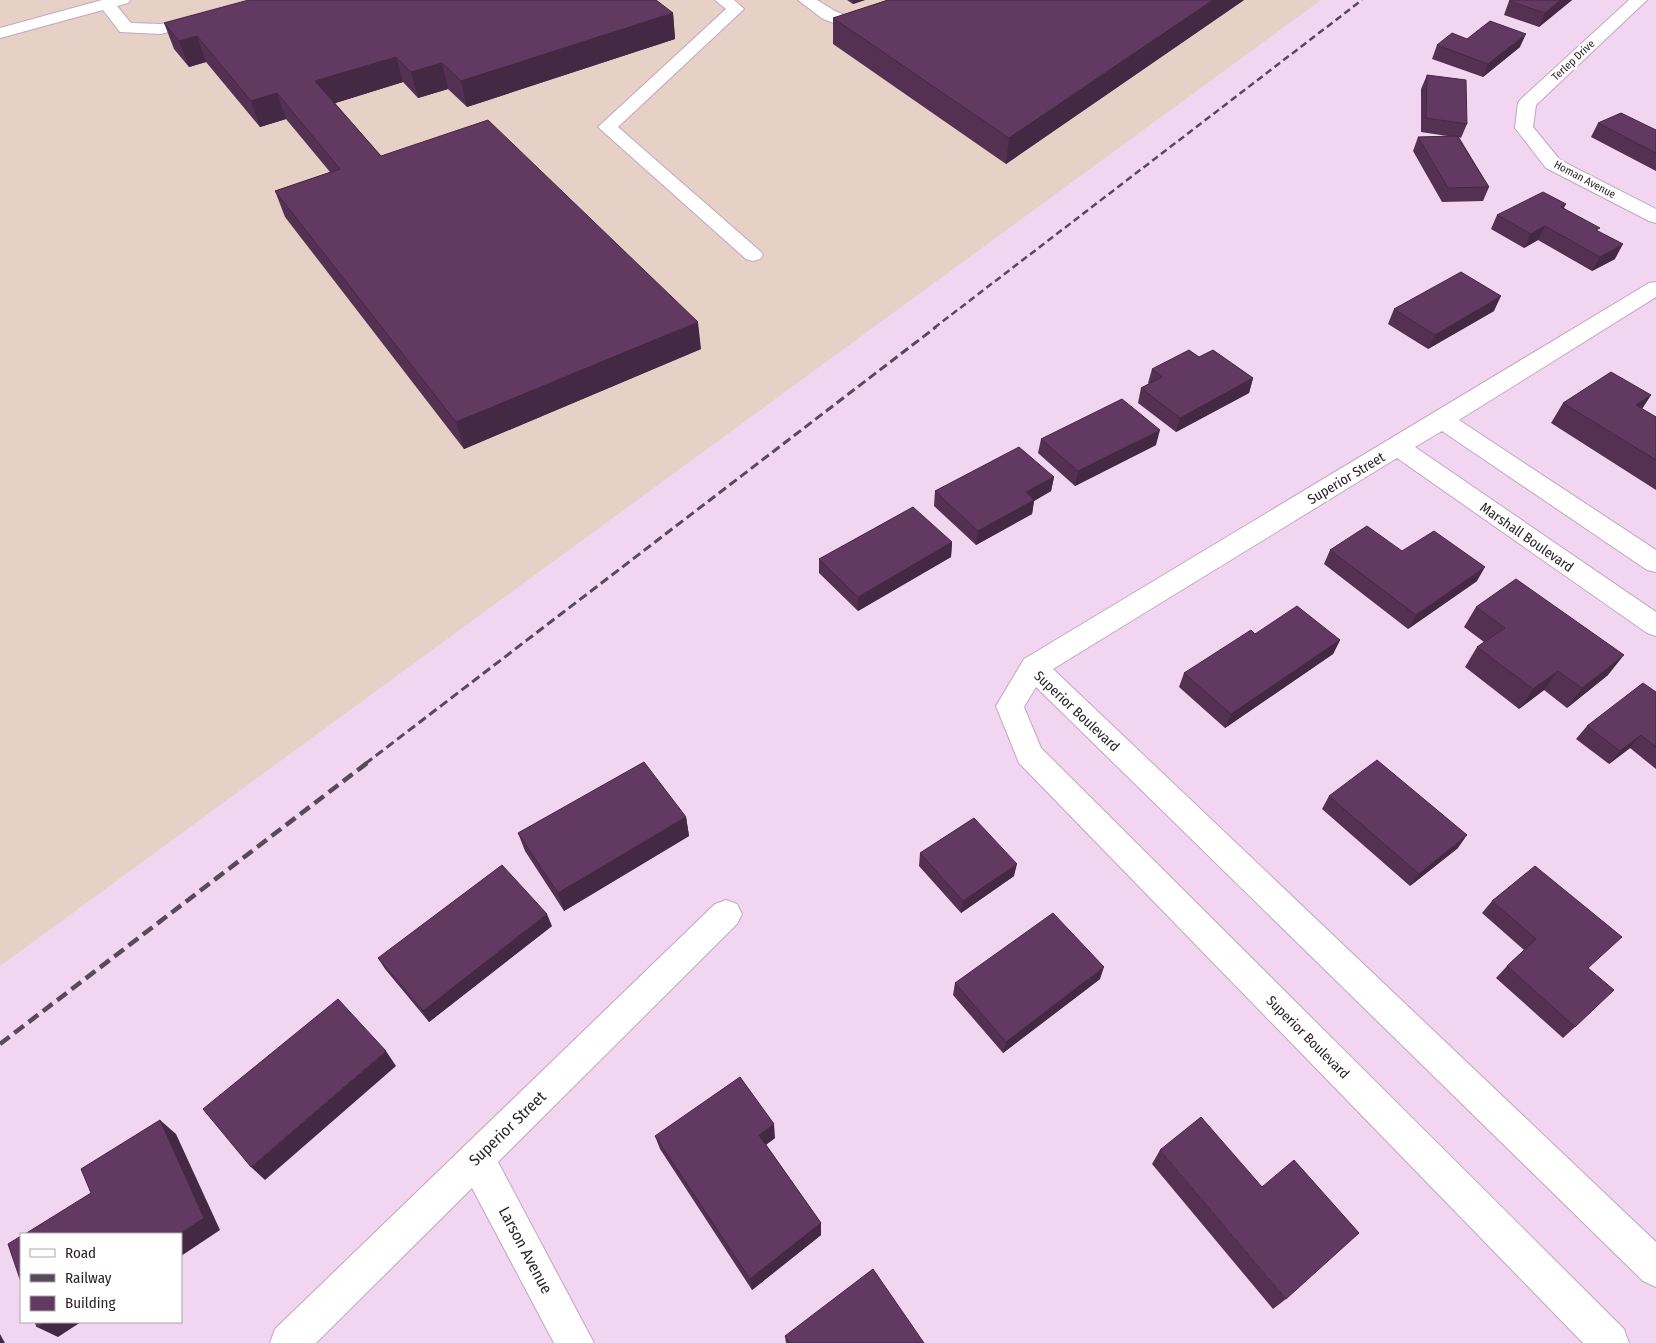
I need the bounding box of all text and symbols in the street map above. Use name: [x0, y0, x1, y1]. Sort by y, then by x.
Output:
street label: Terlep Drive: [1549, 37, 1597, 83]
street label: Homan Avenue: [1552, 158, 1618, 201]
street label: Superior Street: [1305, 449, 1388, 508]
street label: Marshall Boulevard: [1477, 499, 1577, 576]
street label: Superior Boulevard: [1031, 668, 1123, 755]
street label: Superior Boulevard: [1263, 992, 1353, 1082]
street label: Superior Street: [465, 1086, 550, 1170]
street label: Larson Avenue: [495, 1204, 556, 1297]
legend: [20, 1233, 182, 1323]
text: Road: [65, 1244, 96, 1262]
text: Railway: [65, 1269, 112, 1287]
text: Building: [65, 1294, 116, 1312]

